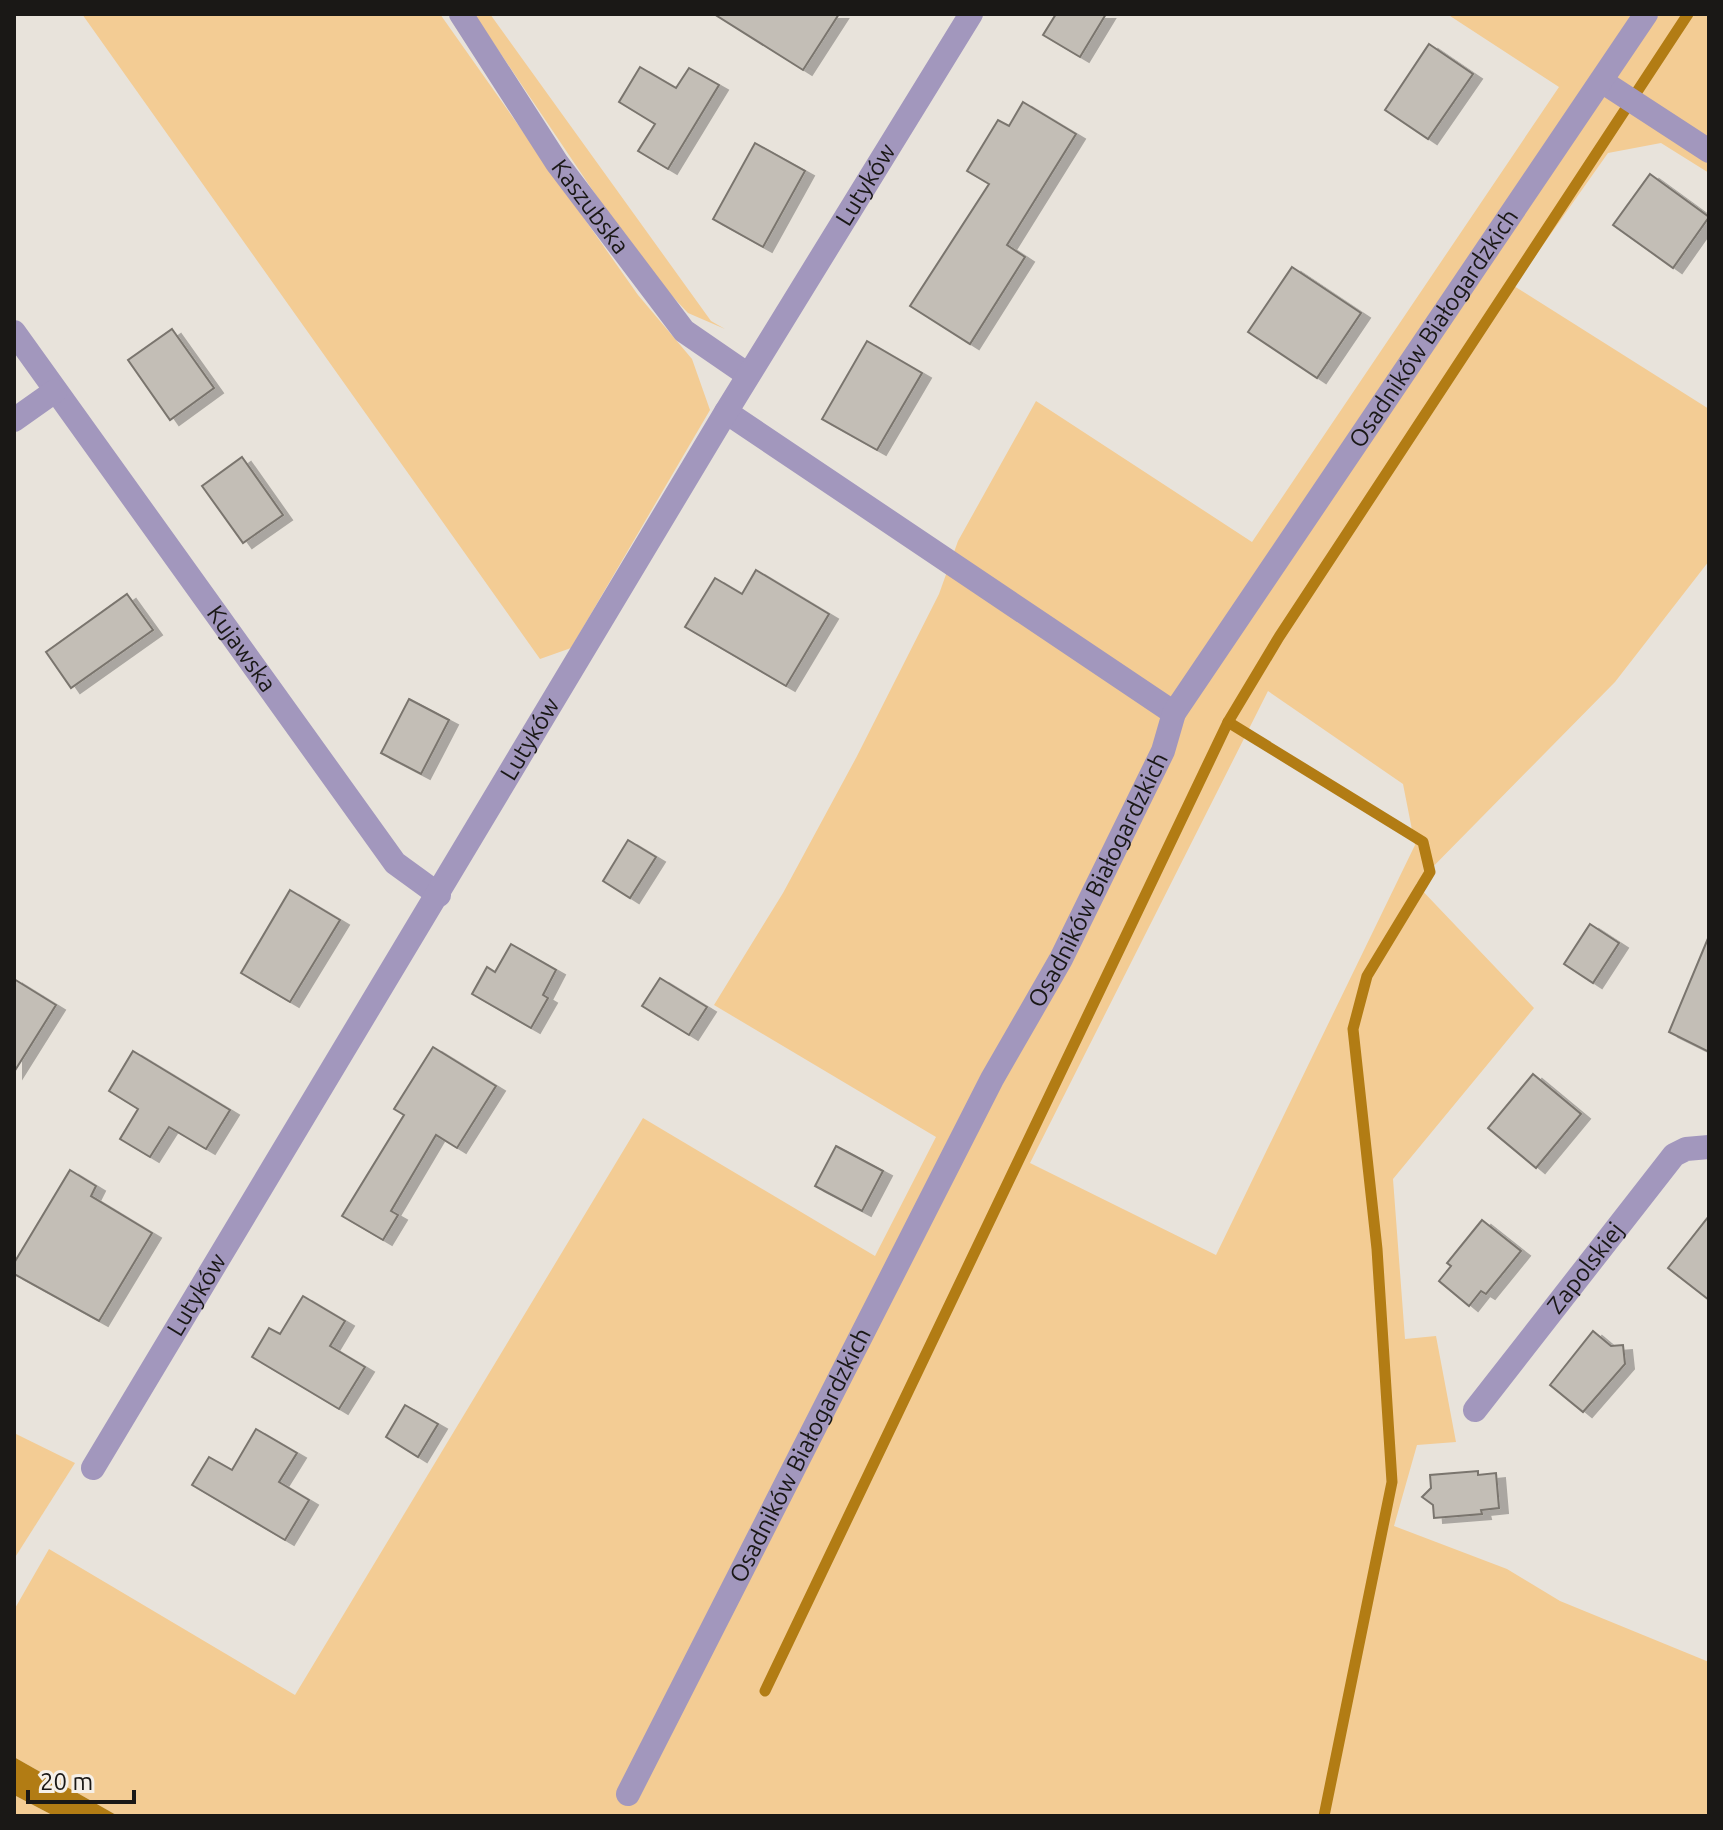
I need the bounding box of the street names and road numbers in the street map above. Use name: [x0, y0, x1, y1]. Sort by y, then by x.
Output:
street label: Lutyków: [830, 138, 901, 230]
street label: Kaszubska: [546, 154, 635, 259]
street label: Osadników Białogardzkich: [1343, 204, 1523, 453]
street label: Kujawska: [202, 600, 282, 697]
street label: Lutyków: [495, 692, 565, 785]
street label: Osadników Białogardzkich: [1022, 748, 1173, 1012]
street label: Zapolskiej: [1542, 1217, 1629, 1319]
street label: Lutyków: [161, 1248, 232, 1341]
street label: Osadników Białogardzkich: [724, 1323, 876, 1587]

